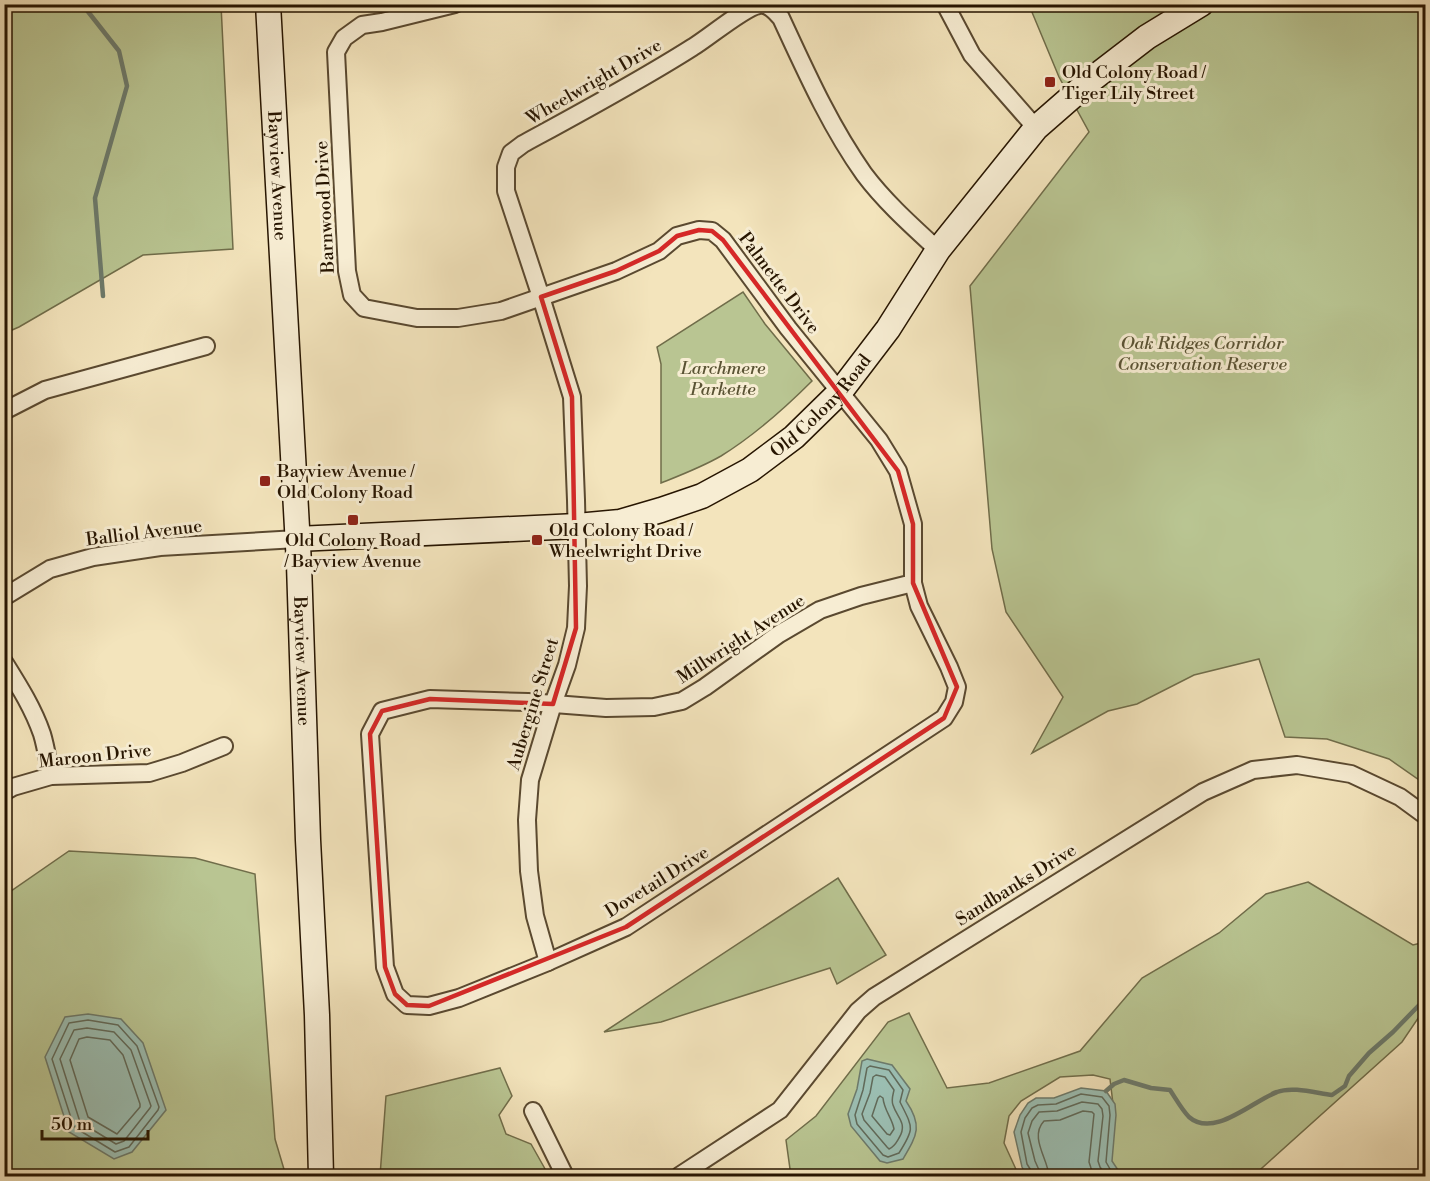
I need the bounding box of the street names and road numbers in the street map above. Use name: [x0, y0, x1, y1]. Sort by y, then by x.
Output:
street label: Wheelwright Drive: [521, 34, 666, 131]
street label: Bayview Avenue: [262, 109, 293, 241]
street label: Barnwood Drive: [310, 140, 340, 275]
street label: Palmette Drive: [733, 227, 825, 339]
street label: Old Colony Road: [765, 349, 877, 463]
street label: Balliol Avenue: [84, 514, 203, 552]
street label: Millwright Avenue: [673, 589, 809, 689]
street label: Bayview Avenue: [289, 595, 316, 726]
street label: Aubergine Street: [502, 634, 564, 774]
street label: Maroon Drive: [38, 739, 152, 773]
street label: Sandbanks Drive: [951, 839, 1081, 931]
street label: Dovetail Drive: [601, 841, 713, 923]

